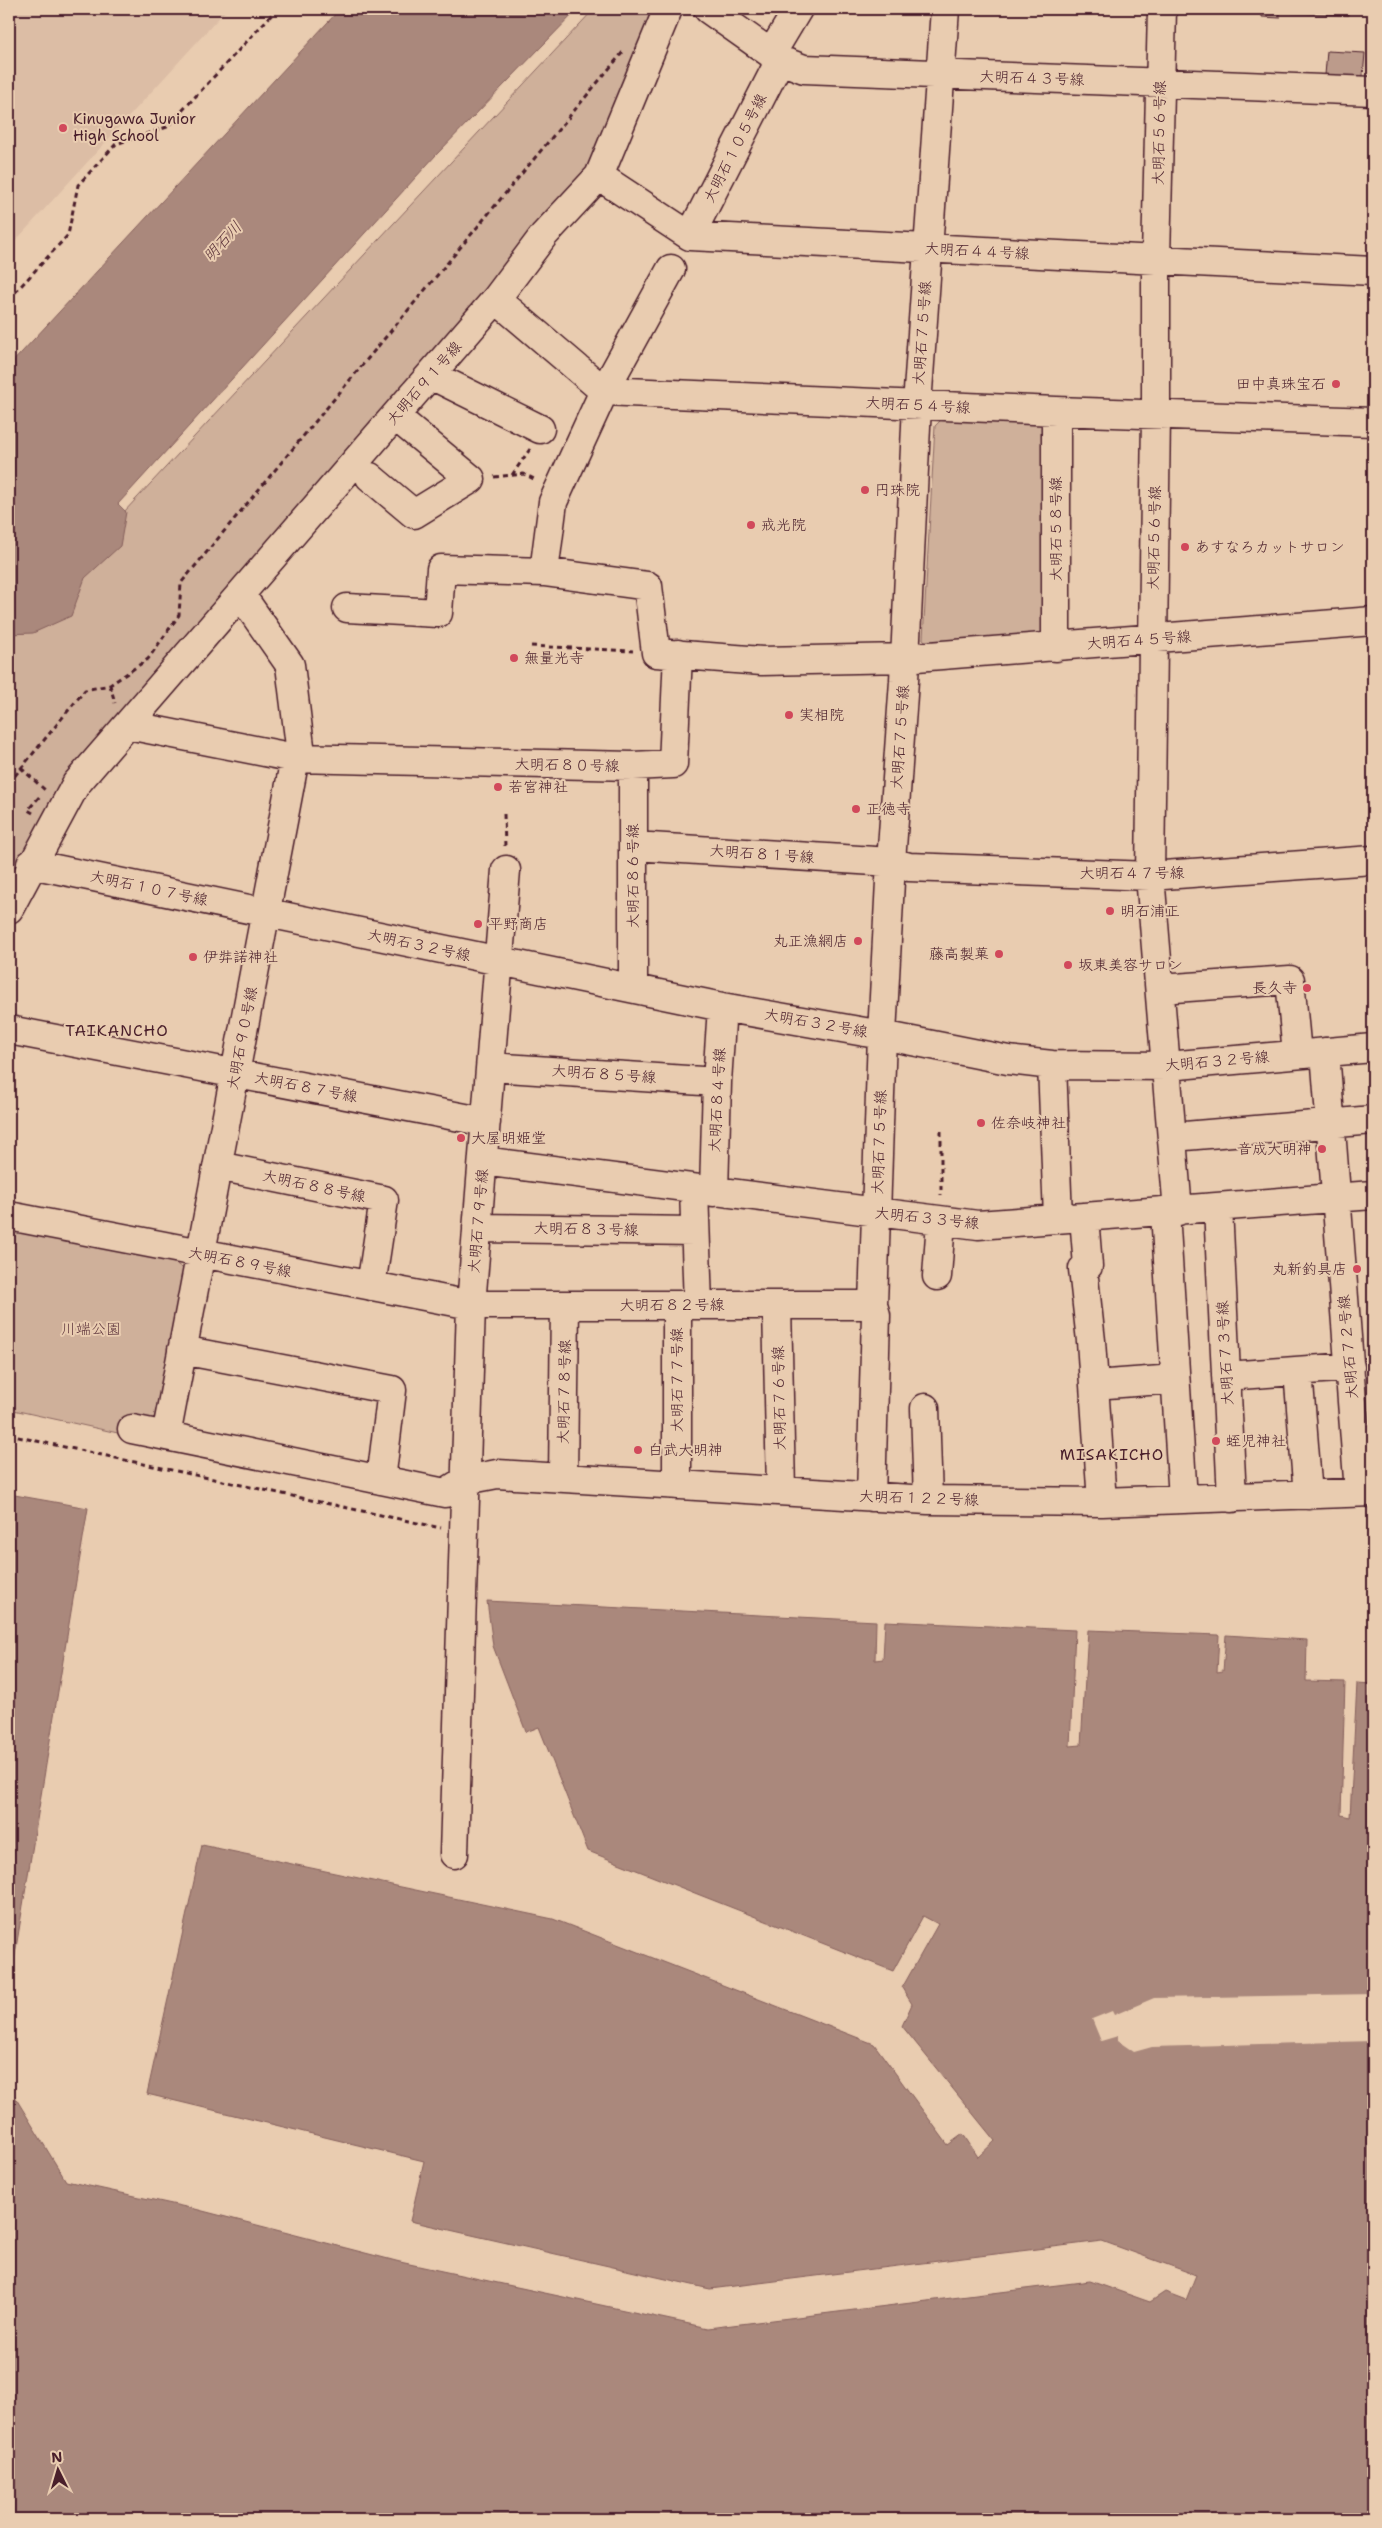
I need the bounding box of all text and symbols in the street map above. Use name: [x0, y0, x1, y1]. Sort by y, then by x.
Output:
street label: 大明石４３号線: [979, 66, 1085, 90]
street label: 大明石５６号線: [1148, 80, 1170, 186]
street label: 大明石１０５号線: [699, 90, 771, 206]
place label: Kinugawa Junior High School: [73, 109, 196, 146]
marker: Kinugawa Junior High School: [57, 122, 69, 134]
water label: 明石川: [198, 217, 246, 266]
street label: 大明石４４号線: [924, 238, 1030, 264]
street label: 大明石７５号線: [908, 280, 936, 386]
street label: 大明石９１号線: [382, 337, 466, 429]
place label: 田中真珠宝石: [1236, 374, 1326, 394]
marker: 田中真珠宝石: [1330, 378, 1342, 390]
street label: 大明石５４号線: [865, 392, 971, 418]
street label: 大明石５８号線: [1046, 476, 1066, 582]
place label: 円珠院: [875, 480, 920, 500]
marker: 円珠院: [859, 484, 871, 496]
street label: 大明石５６号線: [1143, 485, 1165, 591]
place label: 戒光院: [761, 515, 806, 535]
marker: 戒光院: [745, 519, 757, 531]
place label: あすなろカットサロン: [1195, 537, 1345, 557]
marker: あすなろカットサロン: [1179, 541, 1191, 553]
street label: 大明石４５号線: [1086, 626, 1192, 654]
place label: 無量光寺: [524, 648, 584, 668]
marker: 無量光寺: [508, 652, 520, 664]
street label: 大明石７５号線: [886, 684, 914, 790]
place label: 実相院: [799, 705, 844, 725]
marker: 実相院: [783, 709, 795, 721]
street label: 大明石８０号線: [514, 754, 620, 776]
place label: 若宮神社: [508, 777, 568, 797]
marker: 若宮神社: [492, 781, 504, 793]
place label: 正徳寺: [866, 799, 911, 819]
marker: 正徳寺: [850, 803, 862, 815]
street label: 大明石８６号線: [623, 823, 643, 929]
street label: 大明石８１号線: [709, 840, 815, 868]
street label: 大明石４７号線: [1079, 863, 1185, 883]
street label: 大明石１０７号線: [88, 866, 210, 910]
place label: 明石浦正: [1120, 901, 1180, 921]
marker: 明石浦正: [1104, 905, 1116, 917]
place label: 平野商店: [488, 914, 548, 934]
marker: 平野商店: [472, 918, 484, 930]
street label: 大明石３２号線: [366, 924, 472, 966]
place label: 丸正漁網店: [773, 931, 848, 951]
marker: 丸正漁網店: [852, 935, 864, 947]
place label: 藤高製菓: [929, 944, 989, 964]
place label: 伊弉諾神社: [203, 947, 278, 967]
marker: 藤高製菓: [993, 948, 1005, 960]
marker: 伊弉諾神社: [187, 951, 199, 963]
place label: 坂東美容サロン: [1078, 955, 1183, 975]
marker: 坂東美容サロン: [1062, 959, 1074, 971]
place label: 長久寺: [1252, 978, 1297, 998]
marker: 長久寺: [1301, 982, 1313, 994]
street label: 大明石９０号線: [222, 985, 262, 1091]
street label: 大明石３２号線: [763, 1004, 869, 1042]
district label: TAIKANCHO: [65, 1020, 169, 1041]
street label: 大明石３２号線: [1164, 1046, 1270, 1076]
street label: 大明石８４号線: [704, 1047, 730, 1153]
street label: 大明石８５号線: [551, 1060, 657, 1088]
street label: 大明石８７号線: [253, 1067, 359, 1107]
street label: 大明石７５号線: [867, 1089, 891, 1195]
place label: 佐奈岐神社: [991, 1113, 1066, 1133]
marker: 佐奈岐神社: [975, 1117, 987, 1129]
place label: 大屋明姫堂: [471, 1128, 546, 1148]
marker: 大屋明姫堂: [455, 1132, 467, 1144]
place label: 音成大明神: [1237, 1139, 1312, 1159]
marker: 音成大明神: [1316, 1143, 1328, 1155]
street label: 大明石８８号線: [261, 1165, 367, 1207]
street label: 大明石７９号線: [463, 1168, 493, 1274]
street label: 大明石３３号線: [874, 1203, 980, 1233]
street label: 大明石８３号線: [533, 1218, 639, 1240]
street label: 大明石８９号線: [187, 1242, 293, 1282]
place label: 丸新釣具店: [1272, 1259, 1347, 1279]
marker: 丸新釣具店: [1351, 1263, 1363, 1275]
street label: 大明石７２号線: [1333, 1294, 1363, 1400]
street label: 大明石８２号線: [619, 1295, 725, 1315]
street label: 大明石７３号線: [1212, 1300, 1238, 1406]
park label: 川端公園: [61, 1319, 121, 1339]
street label: 大明石７７号線: [667, 1327, 687, 1433]
street label: 大明石７８号線: [553, 1339, 575, 1445]
street label: 大明石７６号線: [768, 1345, 790, 1451]
place label: 蛭児神社: [1226, 1431, 1286, 1451]
marker: 蛭児神社: [1210, 1435, 1222, 1447]
place label: 白武大明神: [648, 1440, 723, 1460]
marker: 白武大明神: [632, 1444, 644, 1456]
district label: MISAKICHO: [1060, 1444, 1164, 1465]
street label: 大明石１２２号線: [859, 1486, 979, 1510]
north arrow: [32, 2446, 82, 2496]
text: N: [51, 2448, 63, 2466]

